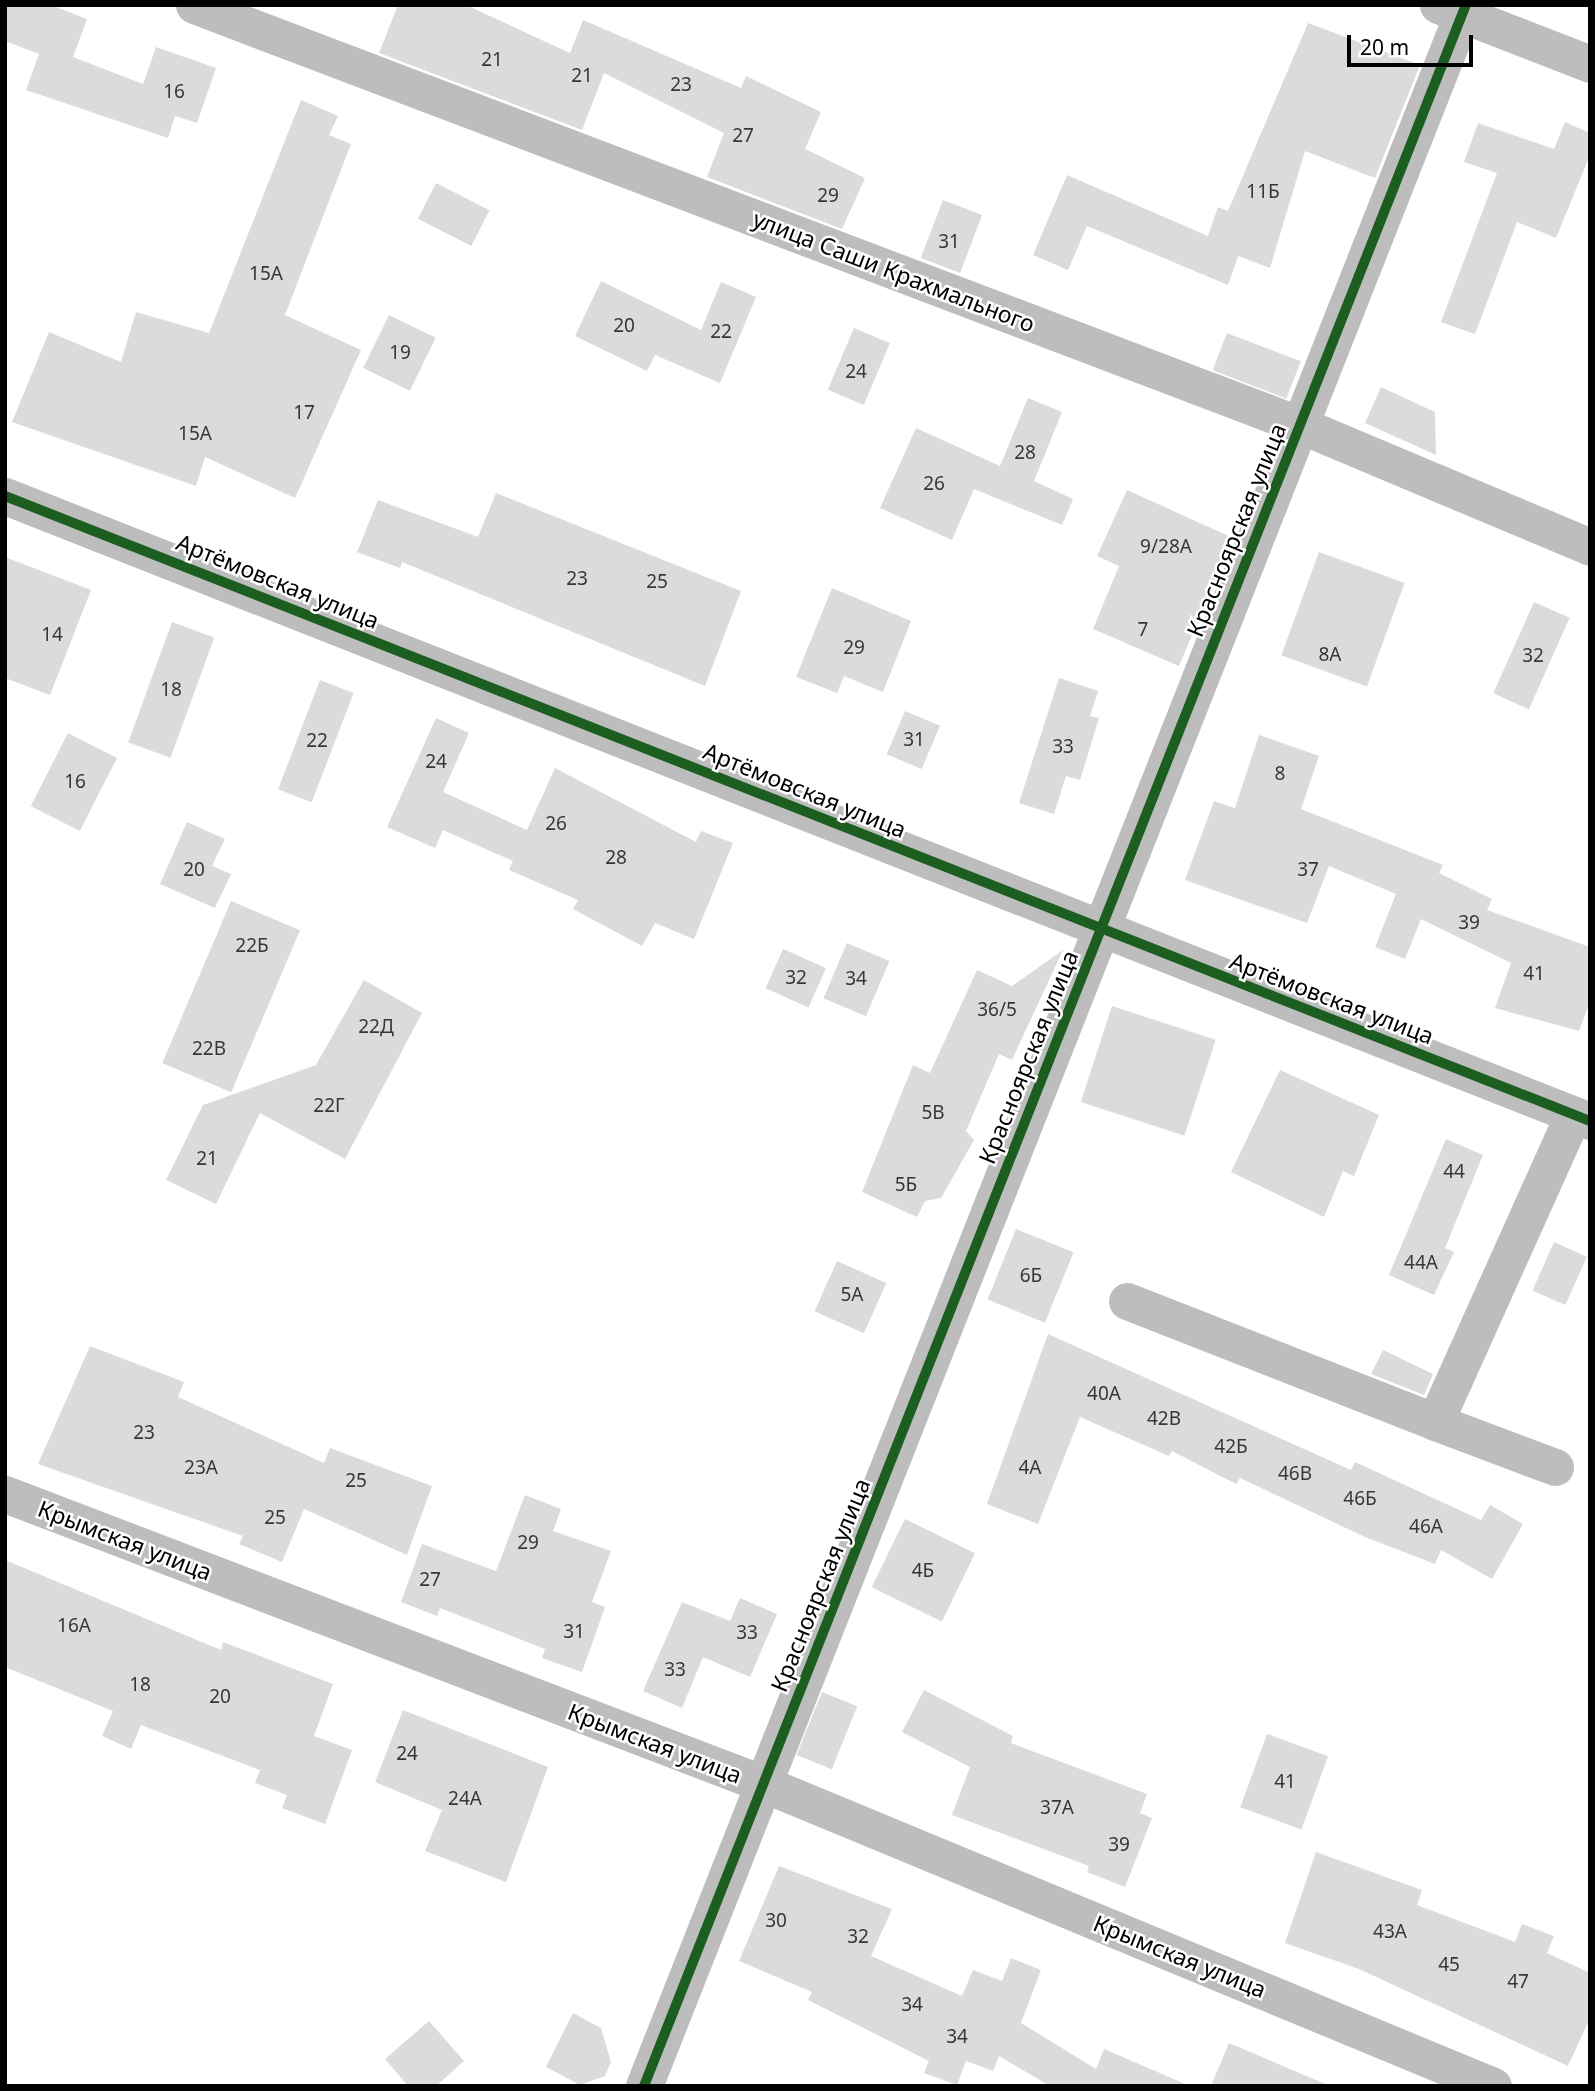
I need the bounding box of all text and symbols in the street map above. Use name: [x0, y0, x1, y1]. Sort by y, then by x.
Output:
scale bar: [1350, 21, 1476, 65]
text: 20 m: [1360, 33, 1409, 61]
house number: 21: [481, 49, 503, 71]
house number: 21: [571, 65, 593, 87]
house number: 23: [670, 74, 692, 96]
house number: 16: [163, 81, 185, 103]
house number: 27: [732, 125, 754, 147]
house number: 11Б: [1246, 181, 1280, 203]
house number: 29: [817, 185, 839, 207]
street label: улица Саши Крахмального: [749, 204, 1039, 338]
house number: 31: [938, 231, 960, 253]
house number: 15А: [249, 263, 283, 285]
house number: 20: [613, 315, 635, 337]
house number: 22: [710, 321, 732, 343]
house number: 19: [389, 342, 411, 364]
house number: 24: [845, 361, 867, 383]
house number: 17: [293, 402, 315, 424]
street label: Красноярская улица: [1181, 419, 1291, 641]
house number: 15А: [178, 423, 212, 445]
house number: 28: [1014, 442, 1036, 464]
house number: 26: [923, 473, 945, 495]
street label: Артёмовская улица: [173, 528, 383, 634]
house number: 9/28А: [1140, 536, 1192, 558]
house number: 23: [566, 568, 588, 590]
house number: 25: [646, 571, 668, 593]
house number: 7: [1138, 619, 1148, 641]
house number: 14: [41, 624, 63, 646]
house number: 29: [843, 637, 865, 659]
house number: 8А: [1319, 644, 1341, 666]
house number: 32: [1522, 645, 1544, 667]
house number: 18: [160, 679, 182, 701]
house number: 31: [903, 729, 925, 751]
house number: 22: [306, 730, 328, 752]
house number: 33: [1052, 736, 1074, 758]
street label: Артёмовская улица: [700, 737, 910, 843]
house number: 24: [425, 751, 447, 773]
house number: 8: [1275, 763, 1285, 785]
house number: 16: [64, 771, 86, 793]
house number: 26: [545, 813, 567, 835]
house number: 28: [605, 847, 627, 869]
house number: 20: [183, 859, 205, 881]
house number: 37: [1297, 859, 1319, 881]
house number: 39: [1458, 912, 1480, 934]
house number: 22Б: [235, 935, 269, 957]
street label: Красноярская улица: [973, 946, 1083, 1168]
street label: Артёмовская улица: [1226, 946, 1438, 1050]
house number: 41: [1523, 963, 1545, 985]
house number: 32: [785, 967, 807, 989]
house number: 34: [845, 968, 867, 990]
house number: 36/5: [977, 999, 1017, 1021]
house number: 22Д: [358, 1016, 394, 1038]
house number: 22В: [192, 1038, 226, 1060]
house number: 22Г: [313, 1095, 345, 1117]
house number: 5В: [921, 1102, 945, 1124]
house number: 21: [196, 1148, 218, 1170]
house number: 44: [1443, 1161, 1465, 1183]
house number: 5Б: [895, 1174, 917, 1196]
house number: 44А: [1404, 1252, 1438, 1274]
house number: 6Б: [1020, 1265, 1042, 1287]
house number: 5А: [841, 1284, 863, 1306]
house number: 40А: [1087, 1383, 1121, 1405]
house number: 42В: [1147, 1408, 1181, 1430]
house number: 23: [133, 1422, 155, 1444]
house number: 42Б: [1214, 1436, 1248, 1458]
house number: 23А: [184, 1457, 218, 1479]
house number: 4А: [1019, 1457, 1041, 1479]
house number: 46В: [1278, 1463, 1312, 1485]
house number: 25: [345, 1470, 367, 1492]
street label: Красноярская улица: [765, 1474, 875, 1696]
house number: 46Б: [1343, 1488, 1377, 1510]
street label: Крымская улица: [34, 1494, 216, 1586]
house number: 25: [264, 1507, 286, 1529]
house number: 46А: [1409, 1516, 1443, 1538]
house number: 29: [517, 1532, 539, 1554]
house number: 4Б: [912, 1560, 934, 1582]
house number: 27: [419, 1569, 441, 1591]
house number: 16А: [57, 1615, 91, 1637]
house number: 31: [563, 1621, 585, 1643]
house number: 33: [736, 1622, 758, 1644]
house number: 33: [664, 1659, 686, 1681]
house number: 18: [129, 1674, 151, 1696]
house number: 20: [209, 1686, 231, 1708]
street label: Крымская улица: [564, 1697, 746, 1789]
house number: 24: [396, 1743, 418, 1765]
house number: 41: [1274, 1771, 1296, 1793]
house number: 24А: [448, 1788, 482, 1810]
house number: 37А: [1040, 1797, 1074, 1819]
house number: 39: [1108, 1834, 1130, 1856]
street label: Крымская улица: [1090, 1909, 1270, 2003]
house number: 30: [765, 1910, 787, 1932]
house number: 43А: [1373, 1921, 1407, 1943]
house number: 32: [847, 1926, 869, 1948]
house number: 45: [1438, 1954, 1460, 1976]
house number: 47: [1507, 1971, 1529, 1993]
house number: 34: [901, 1994, 923, 2016]
house number: 34: [946, 2026, 968, 2048]

